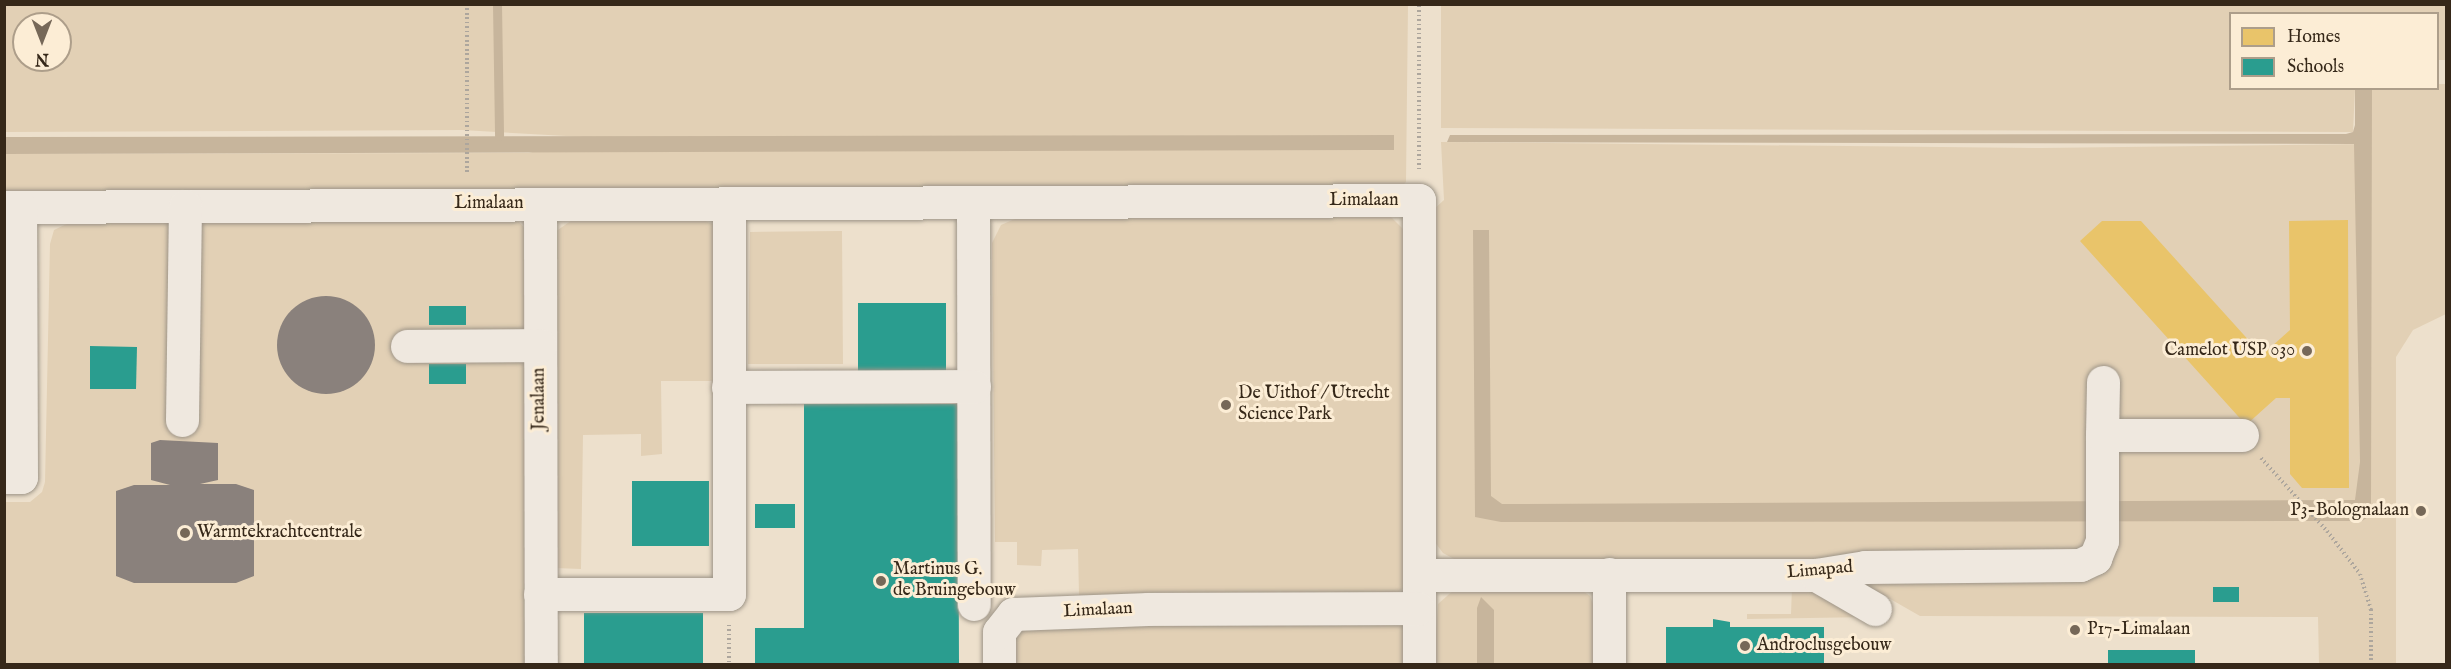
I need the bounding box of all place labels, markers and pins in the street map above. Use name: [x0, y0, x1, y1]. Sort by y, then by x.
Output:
place label: Camelot USP 030: [2165, 340, 2295, 362]
marker: Camelot USP 030: [2300, 344, 2314, 358]
place label: De Uithof / Utrecht Science Park: [1238, 384, 1390, 426]
marker: De Uithof / Utrecht Science Park: [1219, 398, 1233, 412]
place label: P3-Bolognalaan: [2290, 500, 2409, 522]
marker: P3-Bolognalaan: [2414, 504, 2428, 518]
place label: Warmtekrachtcentrale: [197, 522, 362, 544]
marker: Warmtekrachtcentrale: [178, 526, 192, 540]
place label: Martinus G. de Bruingebouw: [893, 560, 1015, 602]
marker: Martinus G. de Bruingebouw: [874, 574, 888, 588]
place label: P17-Limalaan: [2087, 619, 2190, 641]
marker: P17-Limalaan: [2068, 623, 2082, 637]
place label: Androclusgebouw: [1757, 635, 1891, 657]
marker: Androclusgebouw: [1738, 639, 1752, 653]

